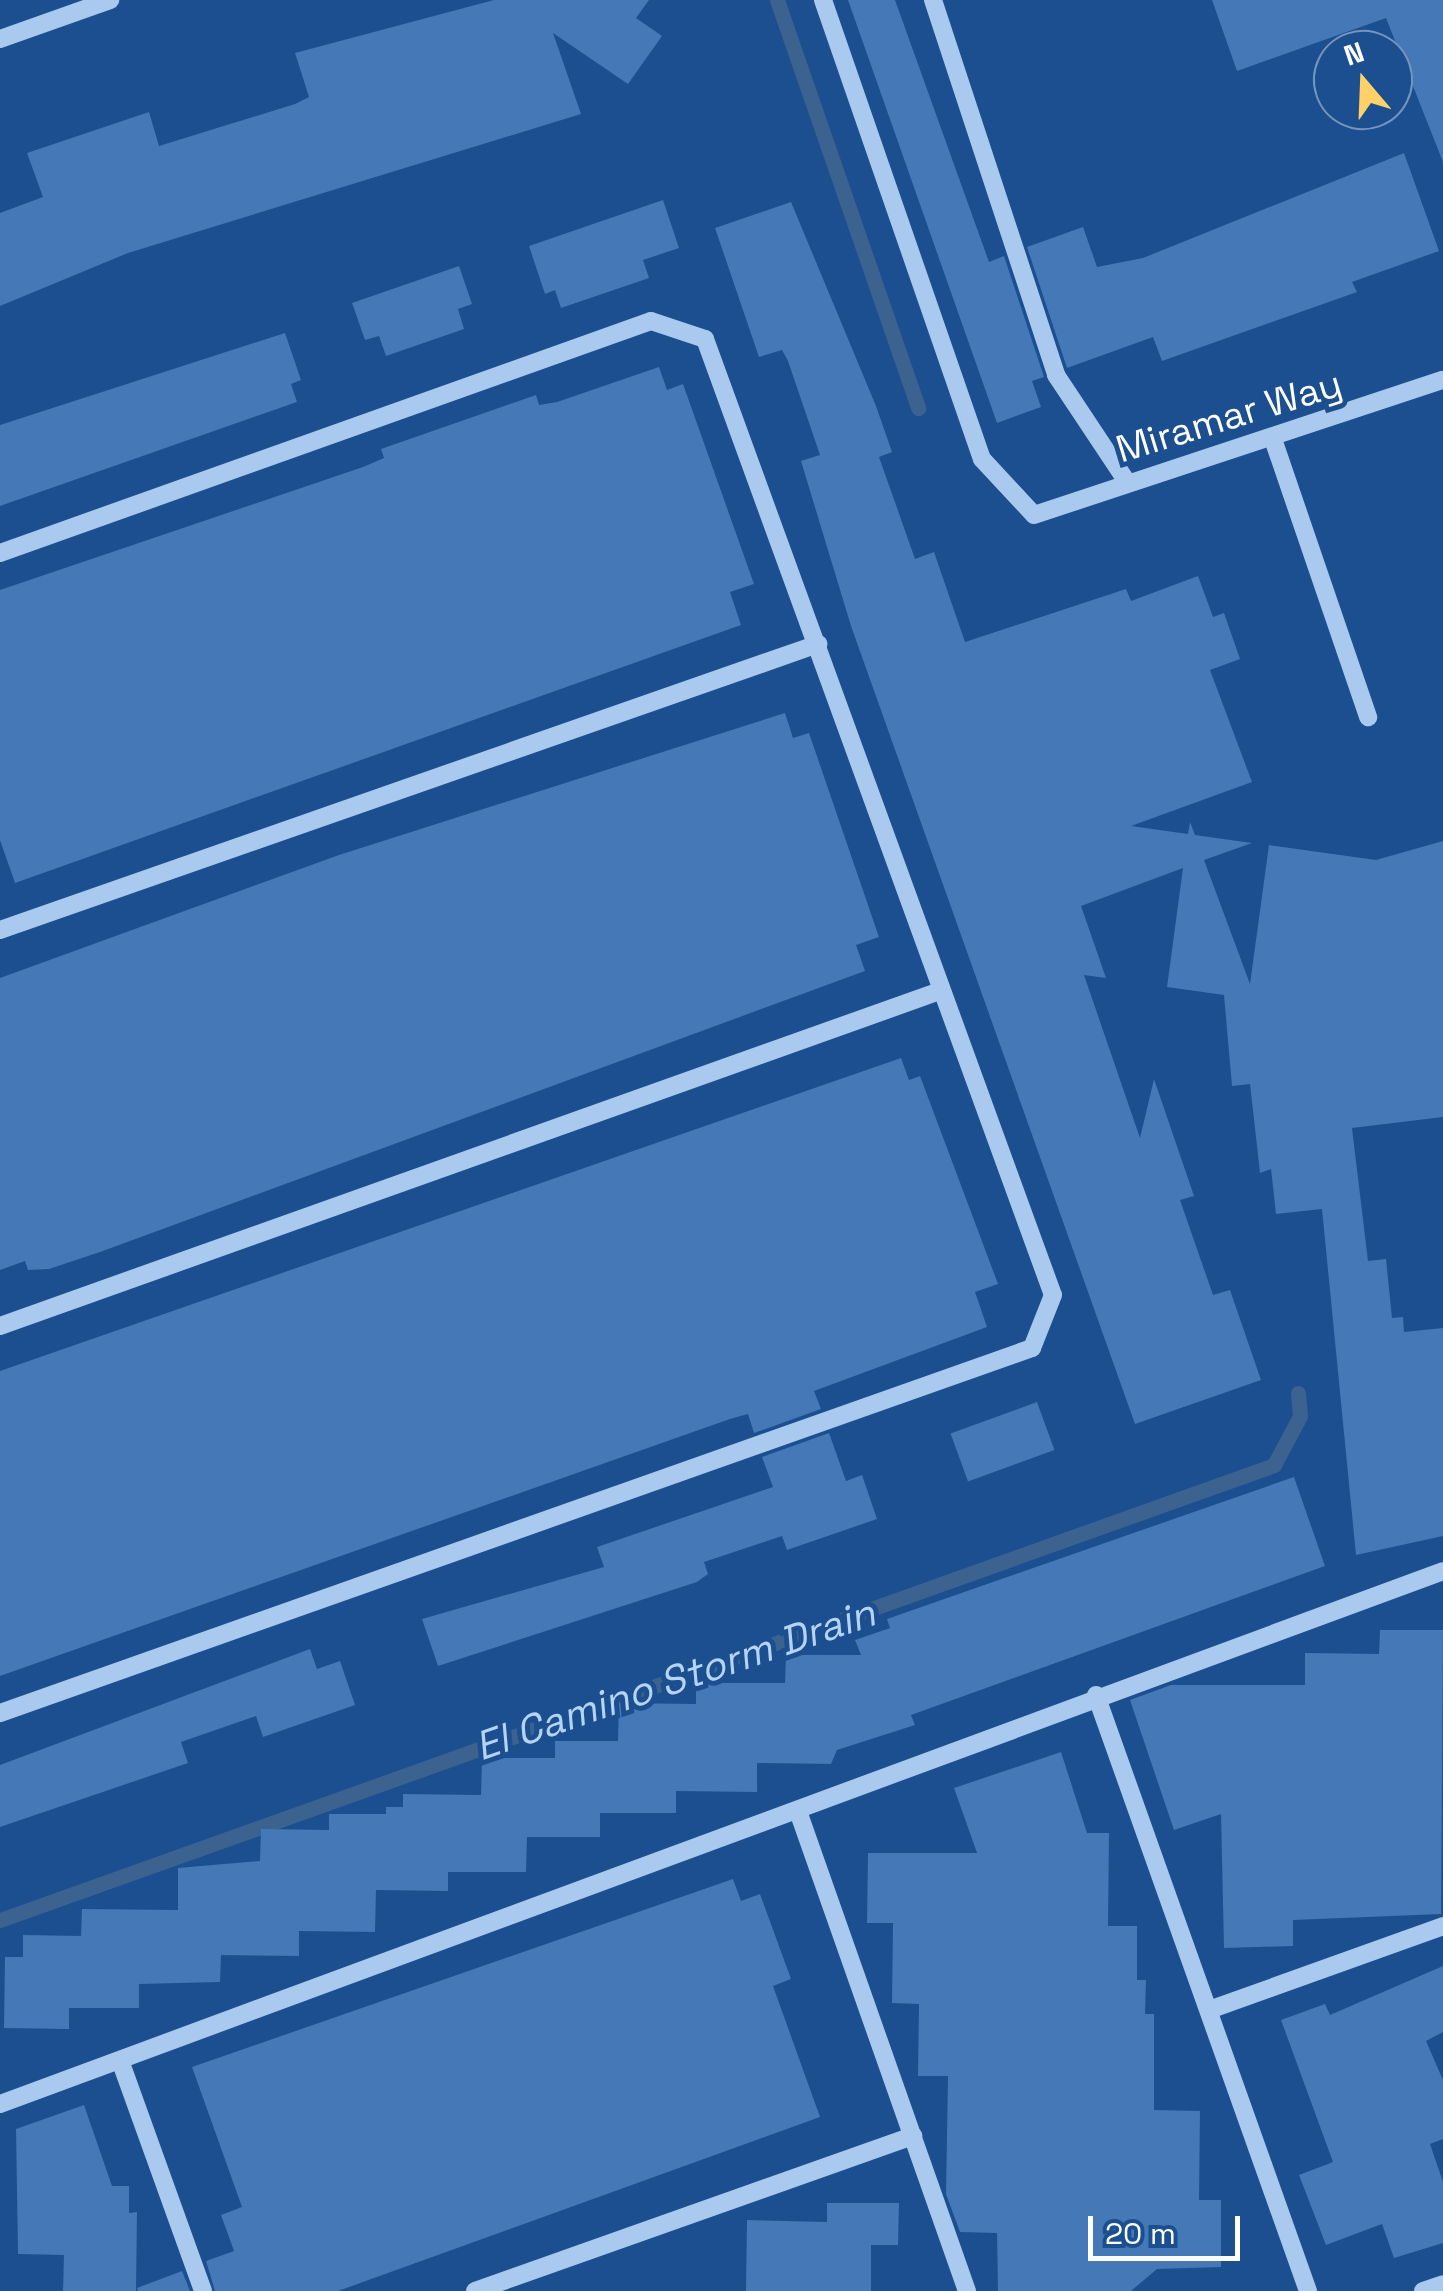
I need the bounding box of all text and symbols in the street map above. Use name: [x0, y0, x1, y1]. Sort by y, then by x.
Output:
north arrow: [1313, 30, 1413, 130]
text: N: [1339, 33, 1369, 74]
street label: Miramar Way: [1111, 361, 1347, 473]
water label: El Camino Storm Drain: [469, 1589, 881, 1771]
scale bar: [1093, 2196, 1246, 2258]
text: 20 m: [1105, 2214, 1176, 2253]

